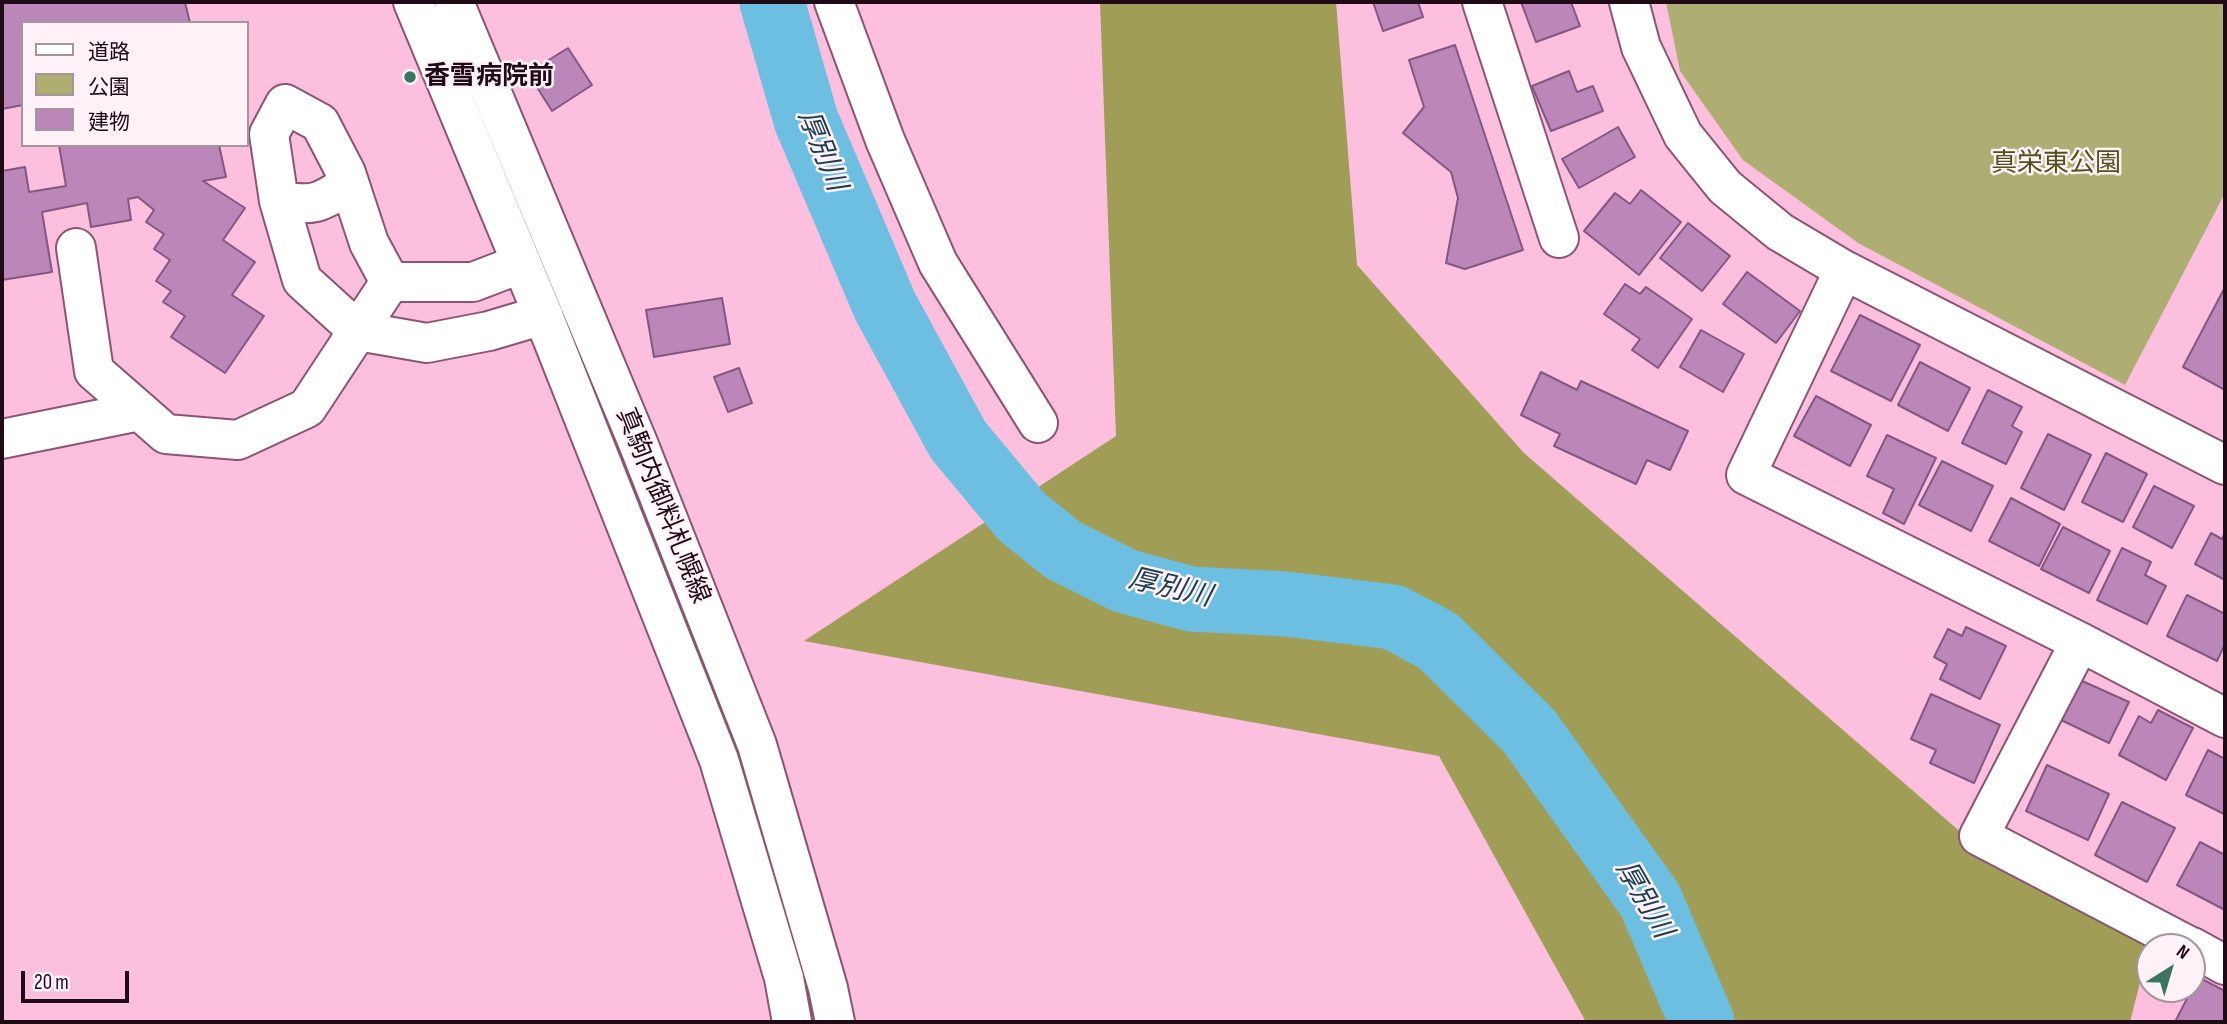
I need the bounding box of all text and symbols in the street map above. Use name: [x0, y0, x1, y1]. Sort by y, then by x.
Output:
legend: [21, 21, 248, 147]
text: 道路: [88, 40, 130, 65]
place label: 香雪病院前: [424, 61, 554, 93]
marker: 香雪病院前: [402, 69, 418, 85]
text: 公園: [88, 75, 130, 100]
water label: 厚別川: [790, 106, 852, 196]
text: 建物: [88, 110, 130, 135]
park label: 真栄東公園: [1991, 148, 2121, 180]
street label: 真駒内御料札幌線: [609, 404, 715, 608]
water label: 厚別川: [1125, 563, 1215, 615]
water label: 厚別川: [1607, 855, 1679, 945]
north arrow: [2136, 933, 2206, 1003]
text: N: [2172, 940, 2194, 965]
scale bar: [24, 958, 133, 1002]
text: 20 m: [34, 970, 69, 995]

